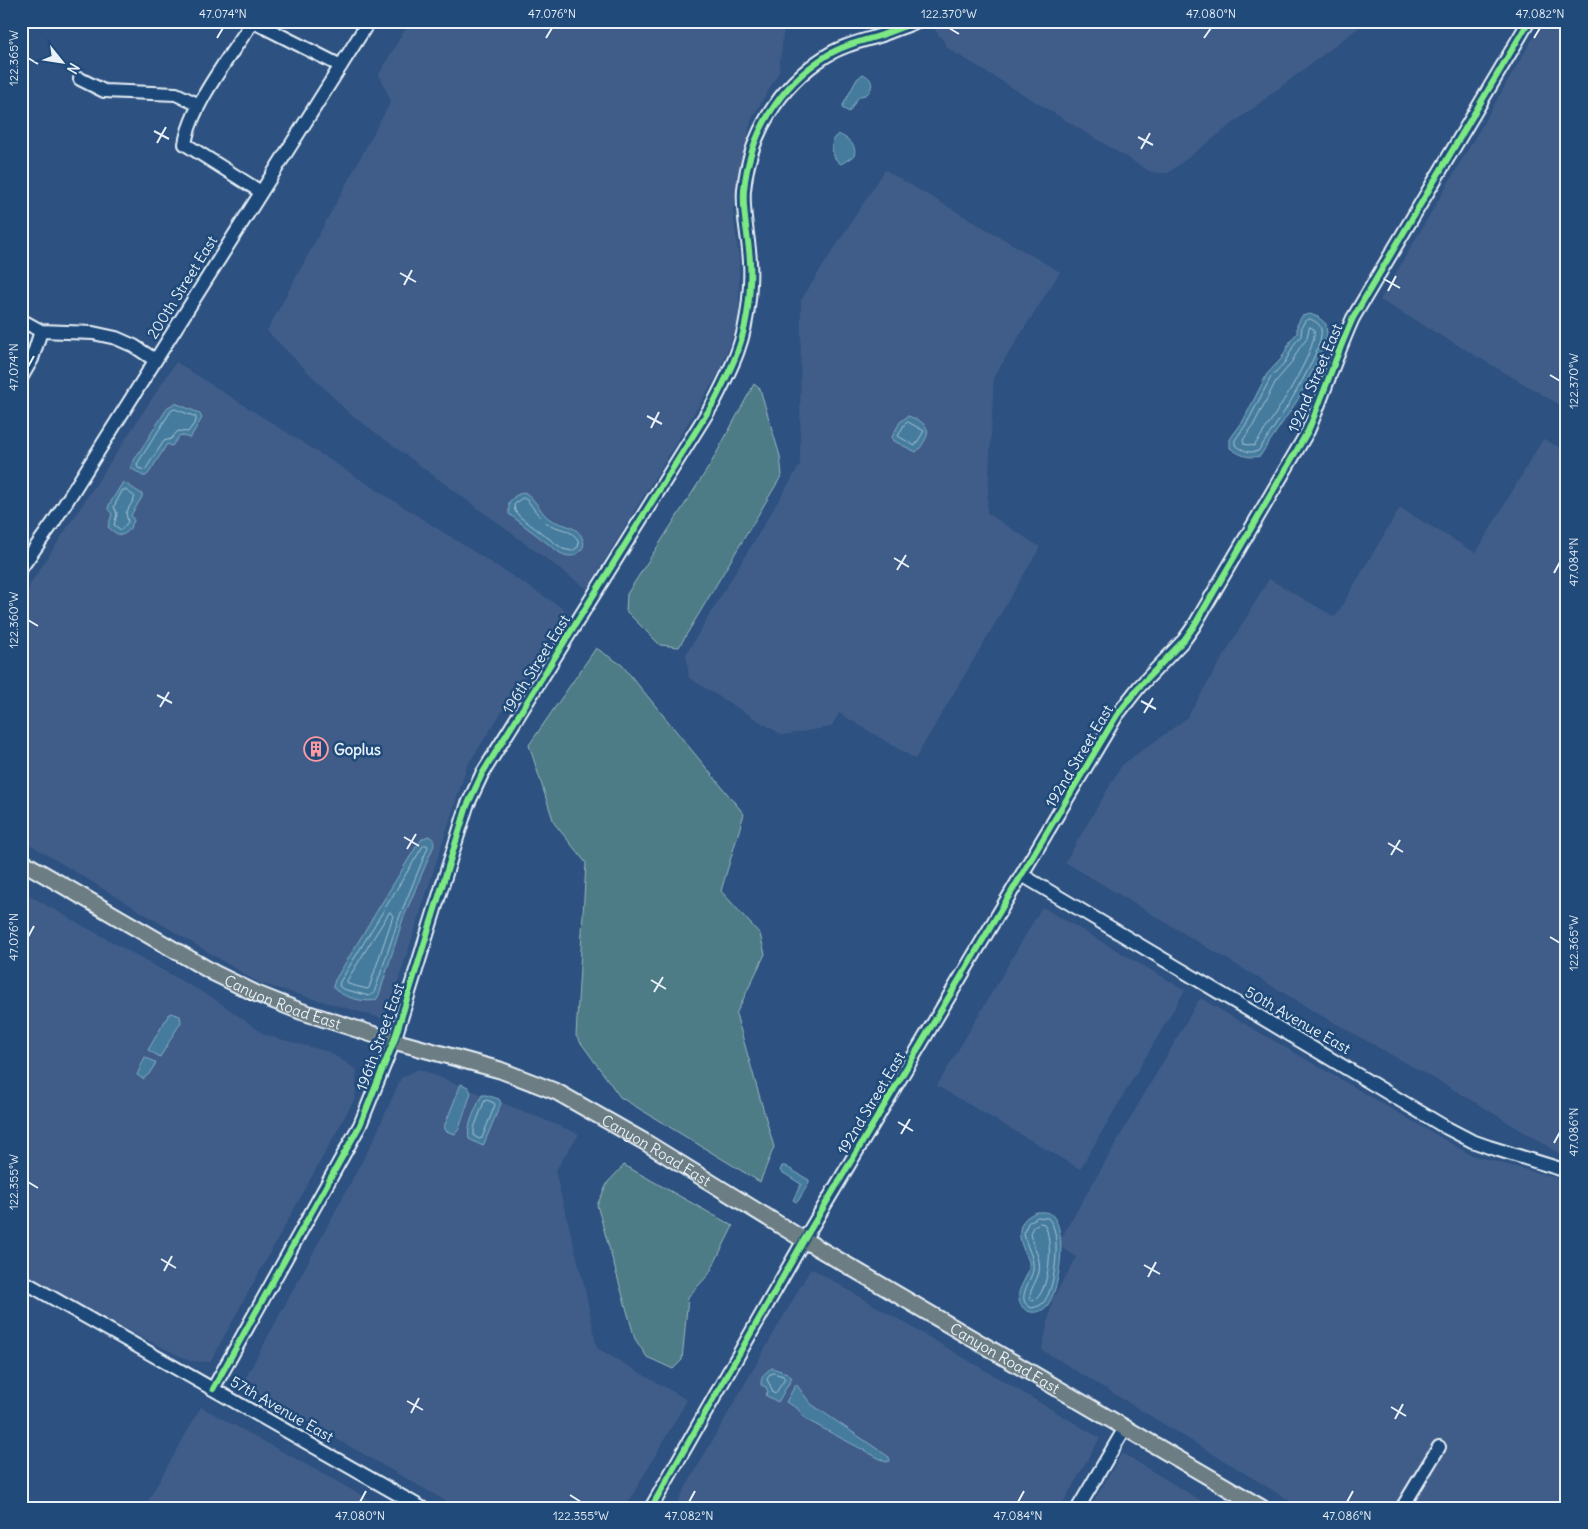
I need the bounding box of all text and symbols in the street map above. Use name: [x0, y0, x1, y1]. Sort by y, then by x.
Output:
text: 47.074°N: [199, 6, 247, 21]
text: 47.076°N: [528, 6, 576, 21]
text: 122.370°W: [921, 6, 977, 21]
text: 47.080°N: [1186, 6, 1236, 21]
text: 47.082°N: [1516, 6, 1564, 21]
text: 122.365°W: [6, 30, 21, 86]
north arrow: [38, 38, 88, 88]
text: N: [63, 60, 83, 77]
street label: 200th Street East: [143, 232, 221, 342]
street label: 192nd Street East: [1283, 321, 1347, 435]
text: 47.074°N: [6, 343, 21, 391]
text: 122.370°W: [1566, 353, 1581, 409]
text: 47.084°N: [1566, 537, 1581, 587]
text: 122.360°W: [6, 591, 21, 648]
street label: 196th Street East: [498, 611, 574, 717]
street label: 192nd Street East: [1041, 701, 1117, 811]
building icon: Goplus: [303, 736, 329, 762]
place label: Goplus: [334, 740, 381, 760]
text: 47.076°N: [6, 913, 21, 961]
text: 122.365°W: [1566, 915, 1581, 971]
street label: Canyon Road East: [221, 970, 344, 1033]
street label: 196th Street East: [352, 981, 408, 1093]
street label: 50th Avenue East: [1242, 982, 1354, 1058]
street label: 192nd Street East: [833, 1048, 909, 1158]
text: 47.086°N: [1566, 1107, 1581, 1157]
street label: Canyon Road East: [598, 1110, 715, 1190]
text: 122.355°W: [6, 1154, 21, 1210]
street label: Canyon Road East: [947, 1318, 1064, 1397]
street label: 57th Avenue East: [227, 1372, 337, 1446]
text: 47.080°N: [335, 1508, 385, 1523]
text: 122.355°W: [553, 1508, 609, 1523]
text: 47.082°N: [665, 1508, 713, 1523]
text: 47.084°N: [993, 1508, 1043, 1523]
text: 47.086°N: [1322, 1508, 1372, 1523]

